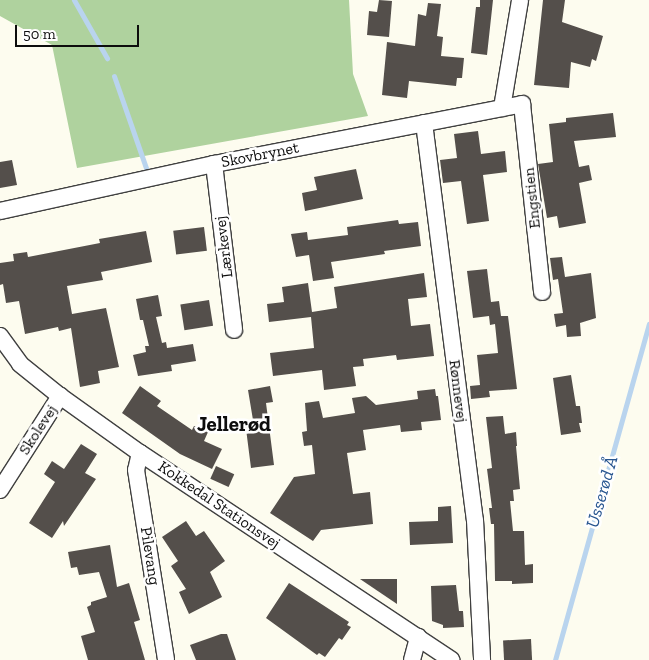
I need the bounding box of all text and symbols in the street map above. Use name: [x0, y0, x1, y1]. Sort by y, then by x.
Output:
scale bar: [18, 15, 141, 47]
text: 50 m: [23, 25, 56, 43]
street label: Skovbrynet: [220, 138, 300, 172]
street label: Engstien: [519, 166, 545, 230]
street label: Lærkevej: [211, 215, 237, 279]
street label: Rønnevej: [445, 359, 471, 423]
street label: Skolevej: [15, 401, 61, 459]
district label: Jellerød: [197, 411, 271, 437]
water label: Usserød Å: [581, 453, 623, 531]
street label: Kokkedal Stationsvej: [154, 457, 284, 553]
street label: Pilevang: [136, 525, 164, 587]

